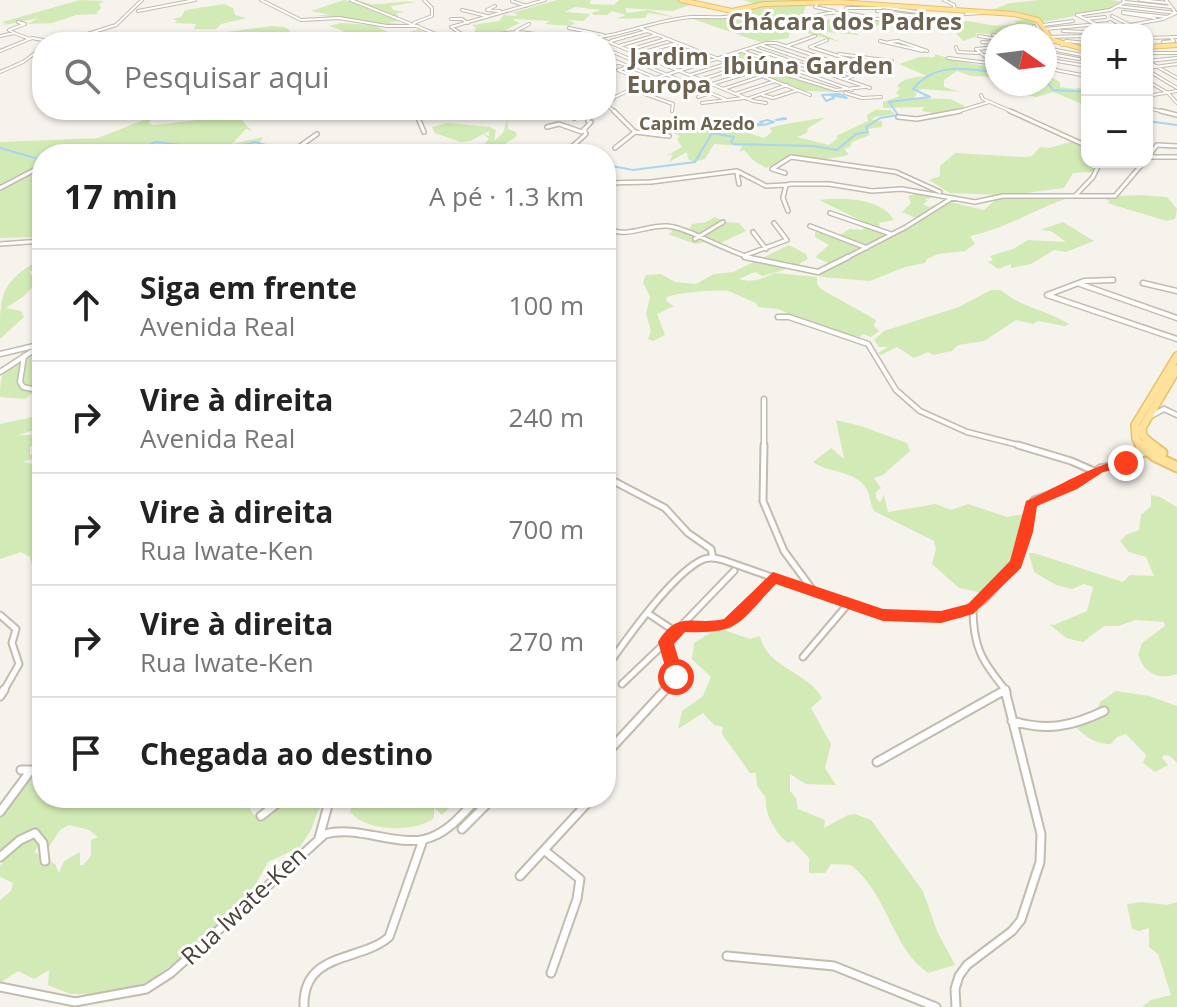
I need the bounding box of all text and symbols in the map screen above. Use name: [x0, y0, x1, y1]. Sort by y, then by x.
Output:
district label: Chácara dos Padres: [728, 4, 962, 37]
north arrow: [985, 24, 1057, 96]
map controls: [1081, 24, 1153, 168]
button: +: [1081, 24, 1153, 96]
search box: [32, 32, 616, 120]
district label: Jardim Europa: [627, 39, 711, 100]
district label: Ibiúna Garden: [723, 48, 893, 81]
icon: search: [60, 54, 104, 98]
text: Pesquisar aqui: [124, 56, 330, 97]
button: −: [1081, 96, 1153, 168]
district label: Capim Azedo: [639, 111, 755, 135]
text: 17 min: [64, 173, 178, 219]
text: A pé · 1.3 km: [429, 178, 584, 214]
text: Siga em frente: [140, 267, 357, 308]
icon: ahead: [64, 283, 108, 327]
text: 100 m: [509, 287, 584, 323]
text: Avenida Real: [140, 308, 295, 344]
text: Vire à direita: [140, 379, 334, 420]
icon: right: [64, 395, 108, 439]
text: 240 m: [509, 399, 584, 435]
text: Avenida Real: [140, 420, 295, 456]
route end: [1108, 445, 1144, 481]
text: Vire à direita: [140, 491, 334, 532]
icon: right: [64, 507, 108, 551]
text: 700 m: [509, 511, 584, 547]
text: Rua Iwate-Ken: [140, 532, 314, 568]
text: Vire à direita: [140, 603, 334, 644]
icon: right: [64, 619, 108, 663]
text: 270 m: [509, 623, 584, 659]
text: Rua Iwate-Ken: [140, 644, 314, 680]
route start: [658, 659, 694, 695]
icon: arrive: [64, 731, 108, 775]
text: Chegada ao destino: [140, 733, 433, 774]
street label: Rua Iwate-Ken: [173, 838, 313, 972]

